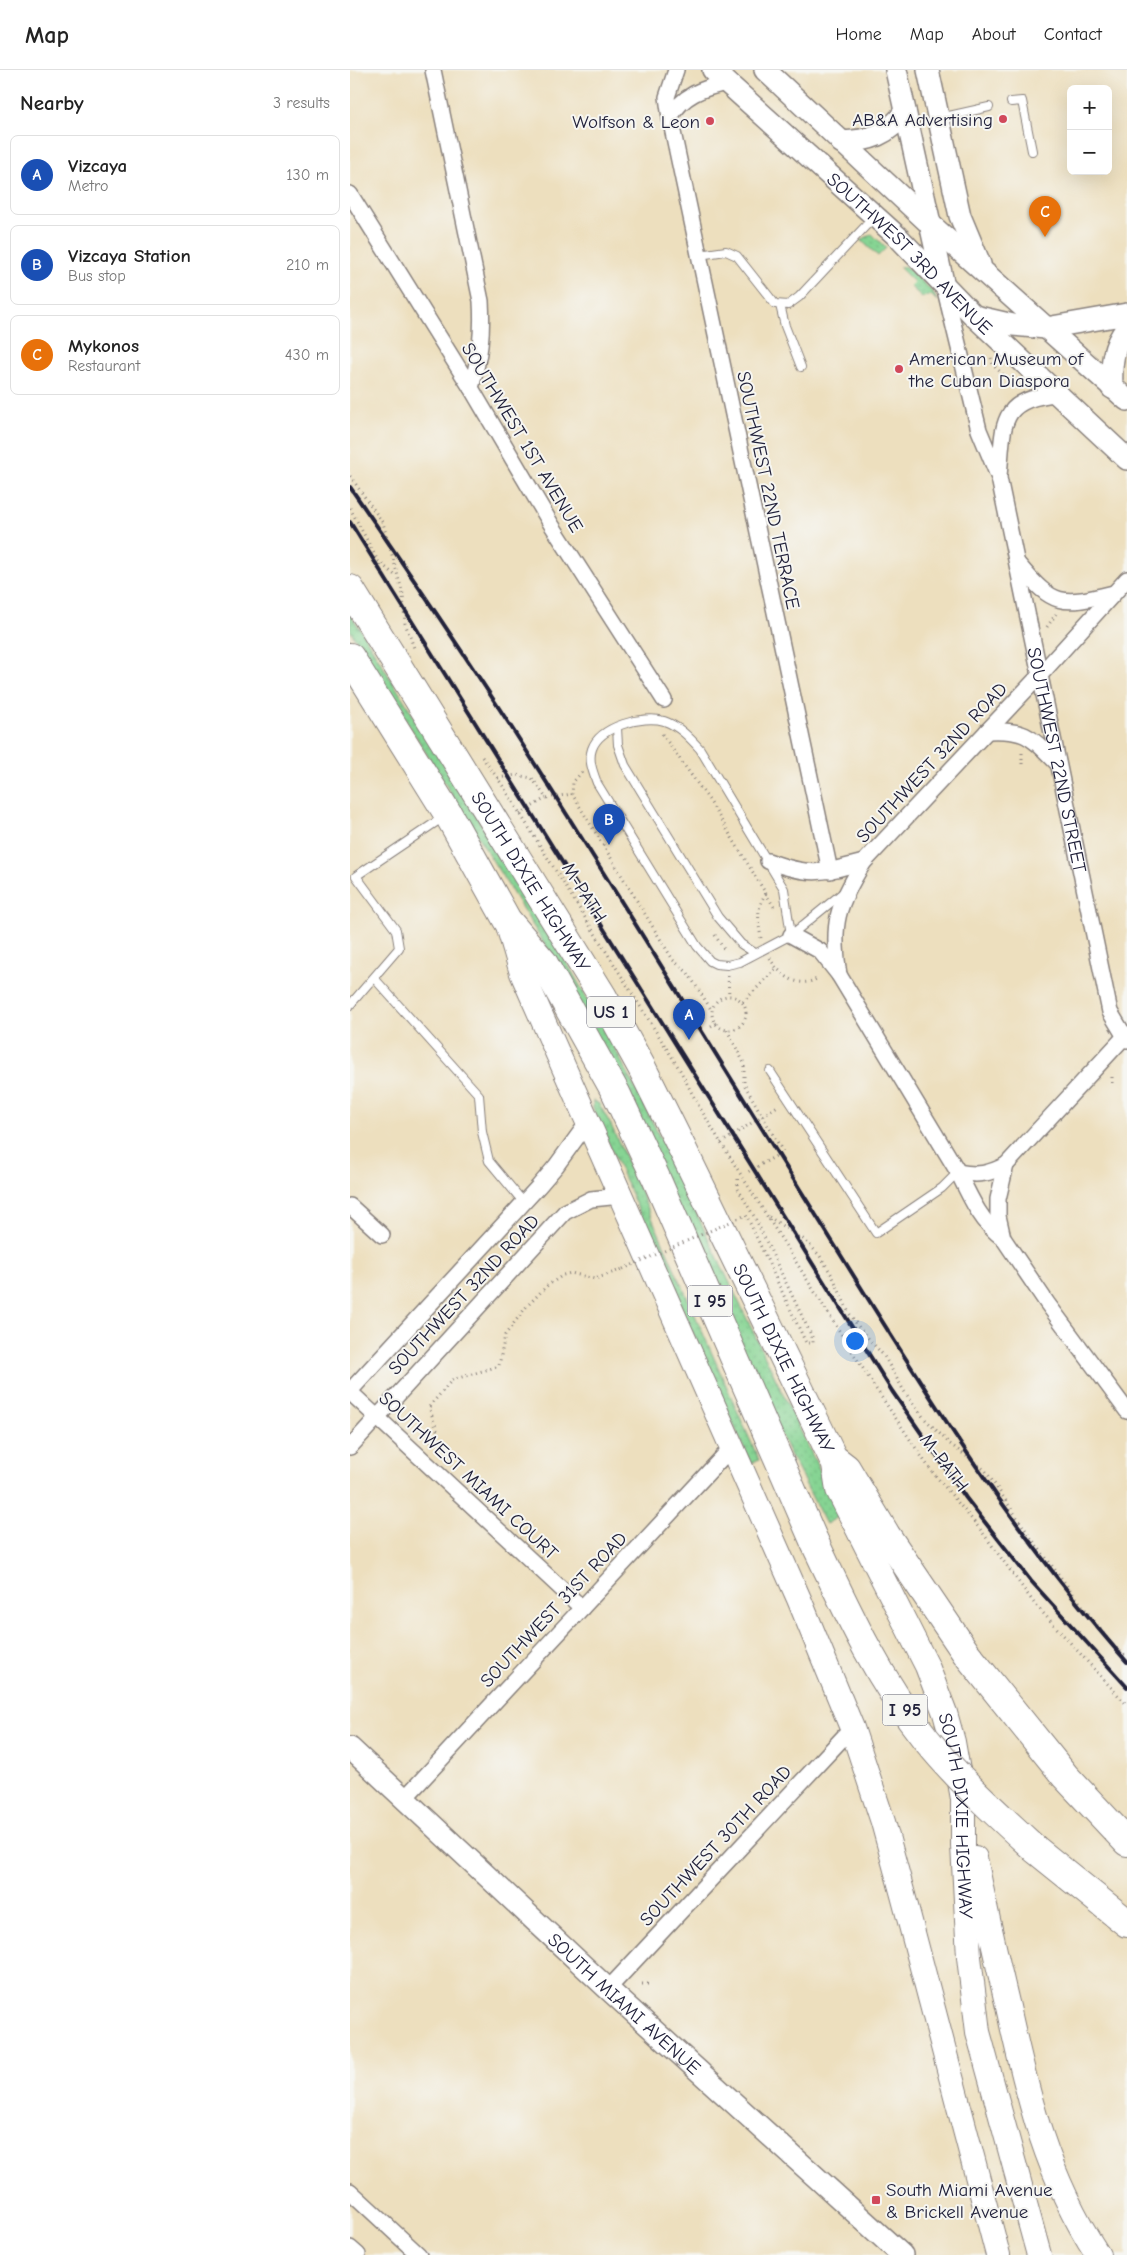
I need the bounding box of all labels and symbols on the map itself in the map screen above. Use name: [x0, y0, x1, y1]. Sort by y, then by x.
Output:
place label: AB&A Advertising: [852, 109, 993, 131]
place label: Wolfson & Leon: [572, 111, 700, 133]
marker: AB&A Advertising: [997, 113, 1009, 125]
marker: Wolfson & Leon: [704, 115, 716, 127]
street label: SOUTHWEST 3RD AVENUE: [822, 168, 996, 339]
pin: C: [1029, 196, 1061, 237]
street label: SOUTHWEST 1ST AVENUE: [457, 339, 588, 536]
place label: American Museum of the Cuban Diaspora: [908, 348, 1085, 392]
marker: American Museum of the Cuban Diaspora: [893, 363, 905, 375]
street label: SOUTHWEST 22ND TERRACE: [732, 369, 804, 611]
street label: SOUTHWEST 22ND STREET: [1022, 645, 1091, 875]
street label: SOUTHWEST 32ND ROAD: [852, 678, 1012, 847]
street label: SOUTH DIXIE HIGHWAY: [466, 788, 595, 977]
pin: B: [593, 804, 625, 845]
street label: M-PATH: [557, 858, 611, 927]
road number: US 1: [587, 996, 635, 1028]
pin: A: [673, 999, 705, 1040]
street label: SOUTHWEST 32ND ROAD: [384, 1210, 544, 1379]
street label: SOUTH DIXIE HIGHWAY: [728, 1260, 839, 1457]
road number: I 95: [688, 1286, 732, 1316]
your location: [842, 1328, 868, 1354]
street label: SOUTHWEST MIAMI COURT: [374, 1387, 562, 1564]
street label: M-PATH: [915, 1429, 973, 1496]
street label: SOUTHWEST 31ST ROAD: [476, 1527, 632, 1692]
road number: I 95: [882, 1694, 928, 1726]
street label: SOUTH DIXIE HIGHWAY: [933, 1711, 977, 1920]
street label: SOUTHWEST 30TH ROAD: [635, 1761, 796, 1931]
street label: SOUTH MIAMI AVENUE: [543, 1929, 705, 2079]
place label: South Miami Avenue & Brickell Avenue: [886, 2179, 1052, 2223]
marker: South Miami Avenue & Brickell Avenue: [870, 2194, 882, 2206]

